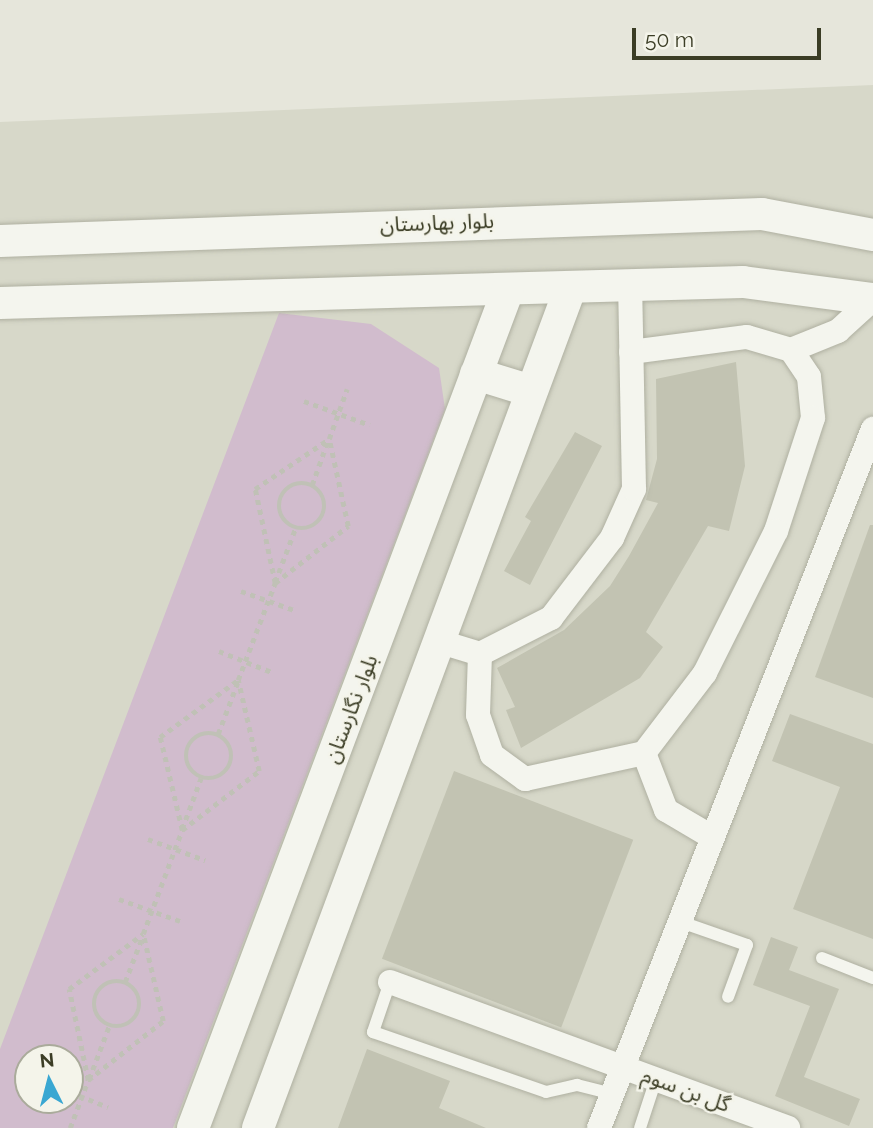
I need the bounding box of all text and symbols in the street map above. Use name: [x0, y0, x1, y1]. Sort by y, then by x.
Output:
scale bar: [635, 14, 824, 58]
text: 50 m: [645, 27, 694, 52]
street label: بلوار بهارستان: [379, 208, 495, 238]
street label: بلوار نگارستان: [319, 651, 383, 767]
north arrow: [14, 1044, 84, 1114]
text: N: [39, 1048, 55, 1072]
street label: گل بن سوم: [638, 1062, 734, 1118]

